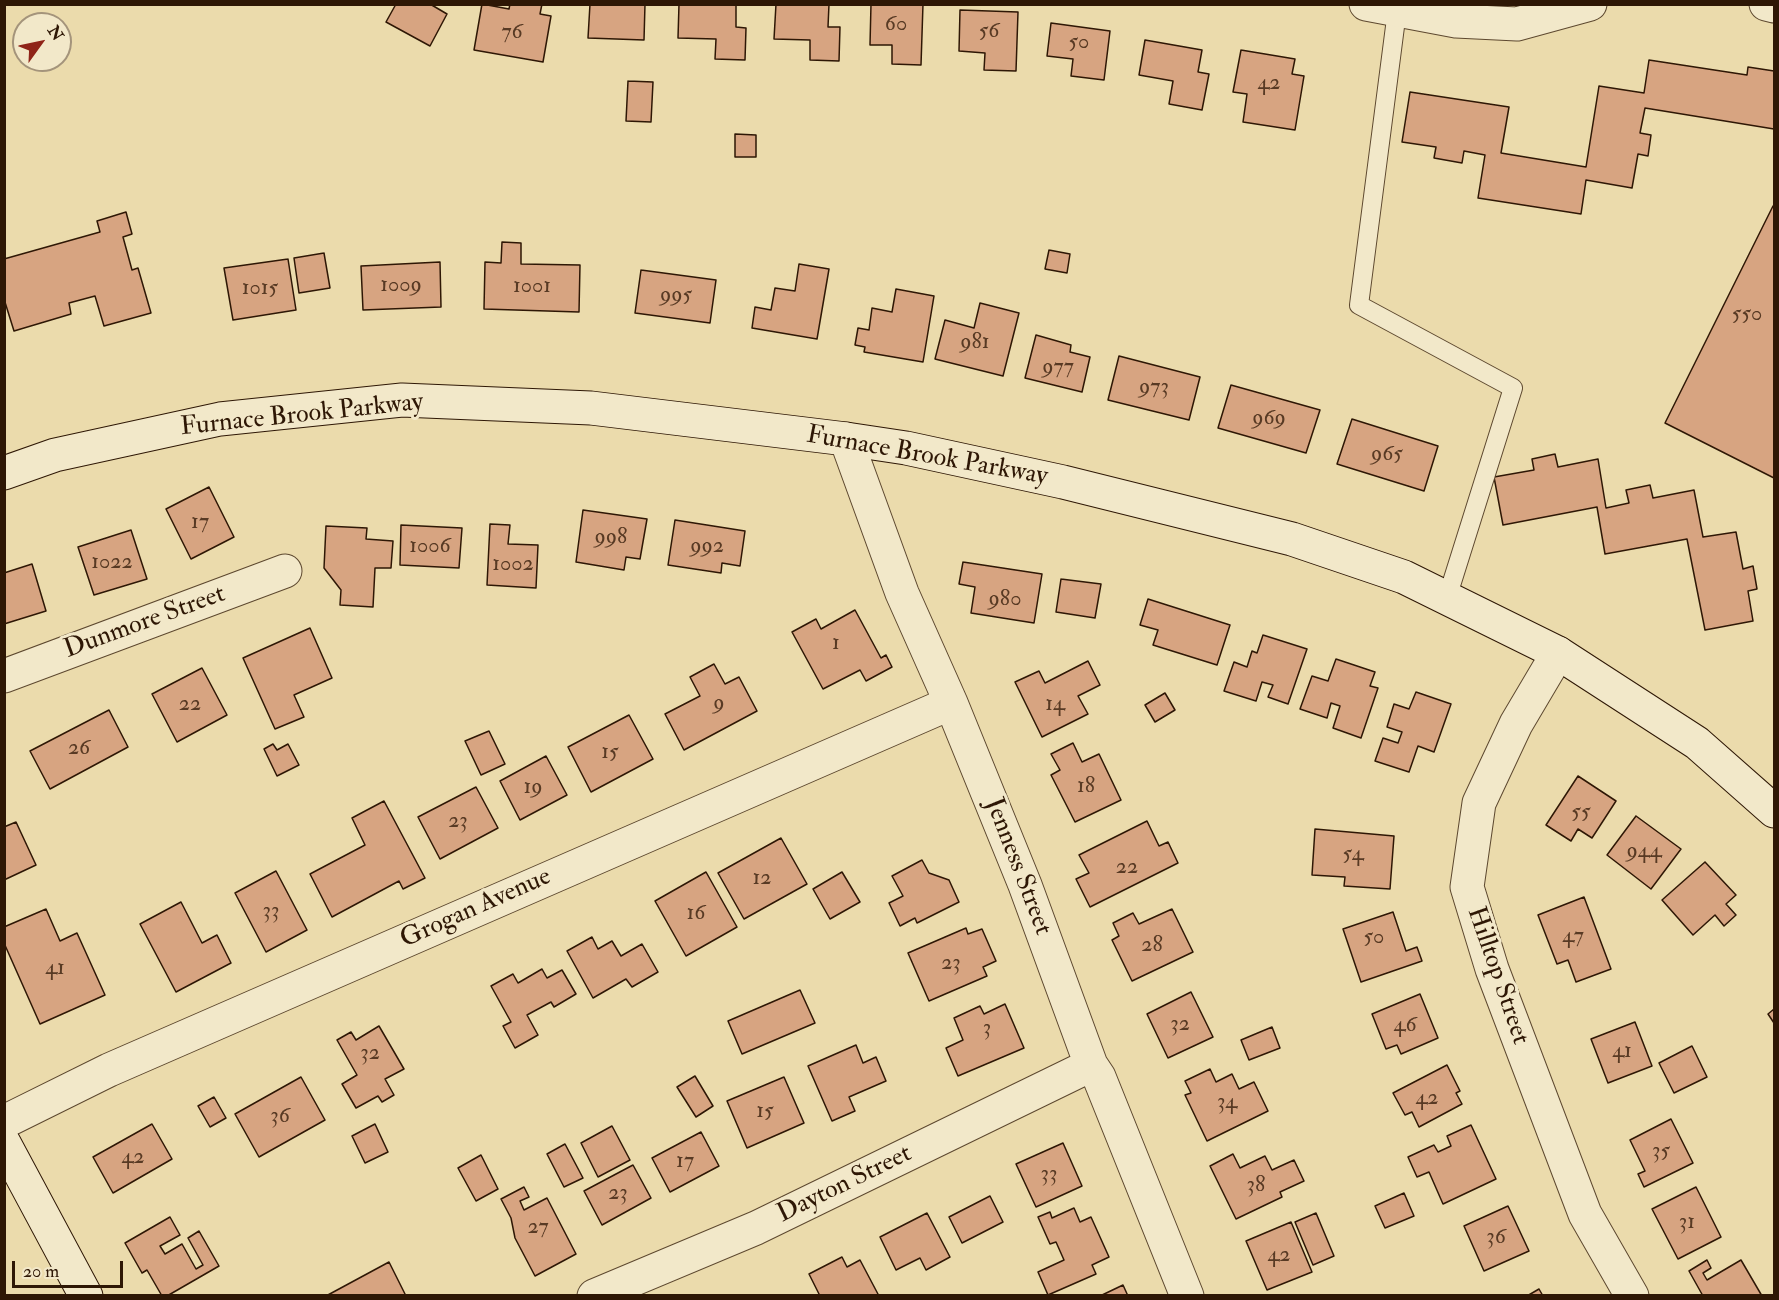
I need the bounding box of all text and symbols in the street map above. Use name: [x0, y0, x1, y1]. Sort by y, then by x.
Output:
north arrow: [12, 12, 72, 72]
house number: 60: [885, 12, 907, 38]
house number: 56: [979, 19, 999, 45]
house number: 76: [501, 20, 523, 46]
text: N: [43, 22, 68, 45]
house number: 50: [1069, 30, 1089, 56]
house number: 42: [1257, 71, 1281, 97]
house number: 1009: [380, 273, 422, 299]
house number: 1001: [513, 274, 551, 300]
house number: 1015: [242, 276, 278, 302]
house number: 995: [660, 283, 692, 309]
house number: 550: [1732, 302, 1762, 328]
house number: 981: [960, 330, 990, 356]
house number: 977: [1042, 355, 1074, 381]
house number: 973: [1139, 375, 1169, 401]
street label: Furnace Brook Parkway: [179, 388, 425, 444]
house number: 969: [1252, 406, 1286, 432]
street label: Furnace Brook Parkway: [804, 420, 1050, 494]
house number: 965: [1371, 442, 1403, 468]
house number: 17: [191, 510, 209, 536]
house number: 998: [595, 525, 627, 551]
house number: 1006: [409, 534, 451, 560]
house number: 992: [690, 534, 724, 560]
house number: 1022: [91, 550, 133, 576]
house number: 1002: [492, 552, 534, 578]
street label: Dunmore Street: [60, 579, 230, 667]
house number: 980: [989, 587, 1021, 613]
house number: 1: [832, 631, 840, 657]
house number: 9: [713, 691, 725, 717]
house number: 22: [179, 692, 201, 718]
house number: 14: [1045, 692, 1065, 718]
house number: 26: [68, 736, 90, 762]
house number: 15: [601, 740, 619, 766]
house number: 18: [1077, 774, 1095, 800]
house number: 19: [523, 775, 543, 801]
street label: Jenness Street: [977, 794, 1057, 940]
house number: 55: [1571, 800, 1591, 826]
house number: 23: [448, 809, 468, 835]
house number: 944: [1627, 839, 1661, 865]
house number: 54: [1343, 842, 1363, 868]
house number: 22: [1116, 855, 1138, 881]
street label: Grogan Avenue: [396, 862, 556, 956]
house number: 12: [752, 866, 772, 892]
house number: 33: [263, 899, 279, 925]
house number: 16: [687, 901, 705, 927]
street label: Hilltop Street: [1459, 903, 1535, 1049]
house number: 47: [1562, 924, 1584, 950]
house number: 50: [1364, 925, 1384, 951]
house number: 28: [1141, 933, 1163, 959]
house number: 23: [941, 951, 961, 977]
house number: 41: [45, 956, 65, 982]
house number: 32: [1170, 1012, 1190, 1038]
house number: 46: [1394, 1013, 1416, 1039]
house number: 3: [983, 1016, 991, 1042]
house number: 41: [1612, 1039, 1632, 1065]
house number: 32: [360, 1041, 380, 1067]
house number: 42: [1415, 1086, 1439, 1112]
house number: 34: [1217, 1090, 1237, 1116]
house number: 15: [756, 1099, 774, 1125]
house number: 36: [270, 1104, 290, 1130]
street label: Dayton Street: [773, 1139, 917, 1231]
house number: 35: [1652, 1139, 1670, 1165]
house number: 42: [121, 1145, 145, 1171]
house number: 17: [676, 1149, 694, 1175]
house number: 33: [1041, 1162, 1057, 1188]
house number: 38: [1247, 1173, 1265, 1199]
house number: 23: [608, 1181, 628, 1207]
house number: 31: [1679, 1210, 1695, 1236]
house number: 27: [527, 1215, 549, 1241]
house number: 36: [1486, 1225, 1506, 1251]
house number: 42: [1267, 1243, 1291, 1269]
scale bar: [15, 1249, 126, 1287]
text: 20 m: [23, 1260, 59, 1283]

